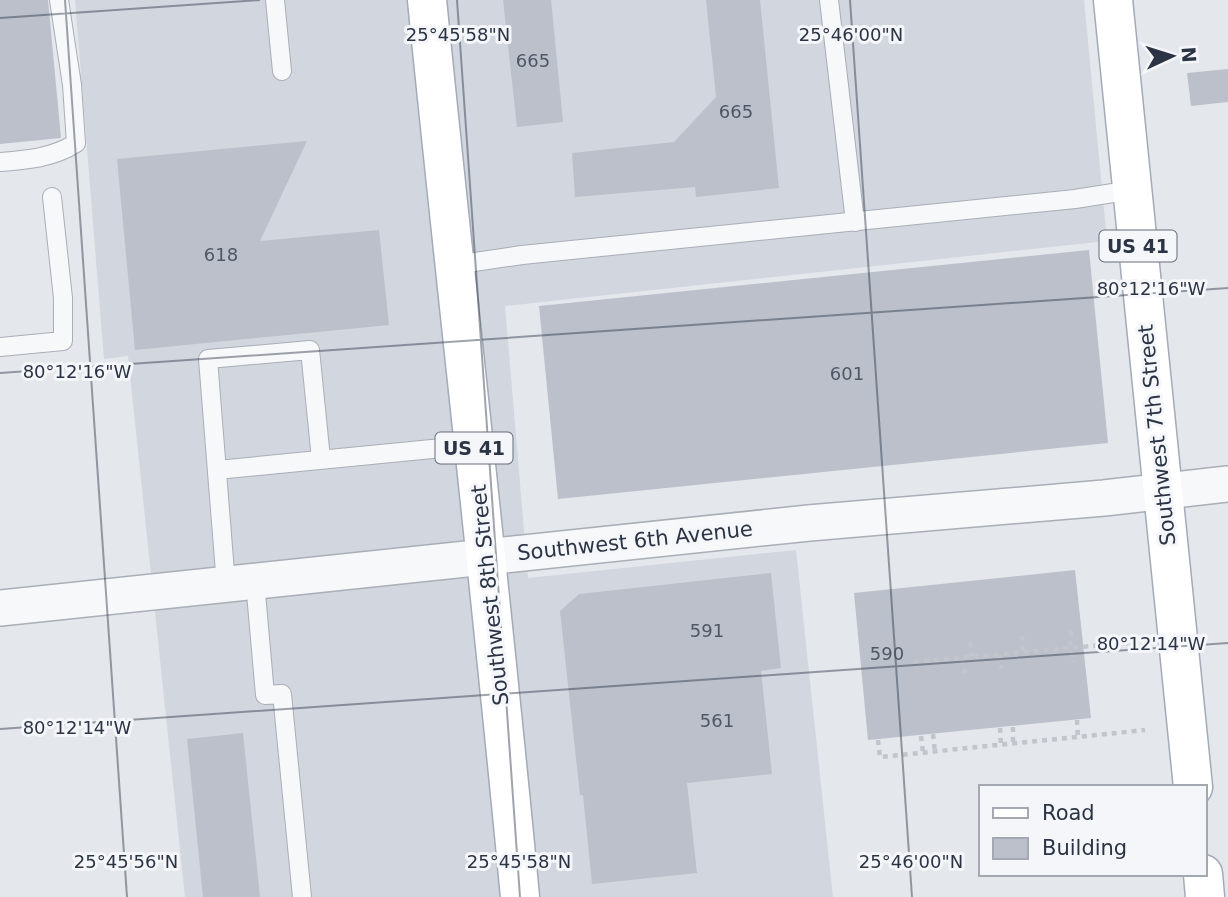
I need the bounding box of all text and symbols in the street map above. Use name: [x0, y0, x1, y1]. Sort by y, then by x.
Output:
north arrow: [1137, 21, 1207, 91]
text: 25°45'58"N: [406, 24, 510, 45]
text: 25°46'00"N: [799, 24, 903, 45]
text: N: [1177, 46, 1200, 64]
house number: 665: [516, 50, 550, 71]
house number: 665: [719, 101, 753, 122]
road number: US 41: [1100, 230, 1176, 262]
house number: 618: [204, 244, 238, 265]
text: 80°12'16"W: [1097, 278, 1206, 299]
street label: Southwest 7th Street: [1133, 323, 1181, 547]
text: 80°12'16"W: [23, 361, 132, 382]
house number: 601: [830, 363, 864, 384]
road number: US 41: [435, 432, 512, 463]
street label: Southwest 8th Street: [466, 483, 514, 707]
street label: Southwest 6th Avenue: [516, 517, 754, 565]
house number: 591: [690, 620, 724, 641]
text: 80°12'14"W: [1097, 633, 1206, 654]
house number: 590: [870, 643, 904, 664]
house number: 561: [700, 710, 734, 731]
text: 80°12'14"W: [23, 717, 132, 738]
legend: [979, 785, 1207, 876]
text: Road: [1042, 801, 1095, 825]
text: Building: [1042, 836, 1127, 860]
text: 25°45'56"N: [74, 851, 178, 872]
text: 25°45'58"N: [467, 851, 571, 872]
text: 25°46'00"N: [859, 851, 963, 872]

